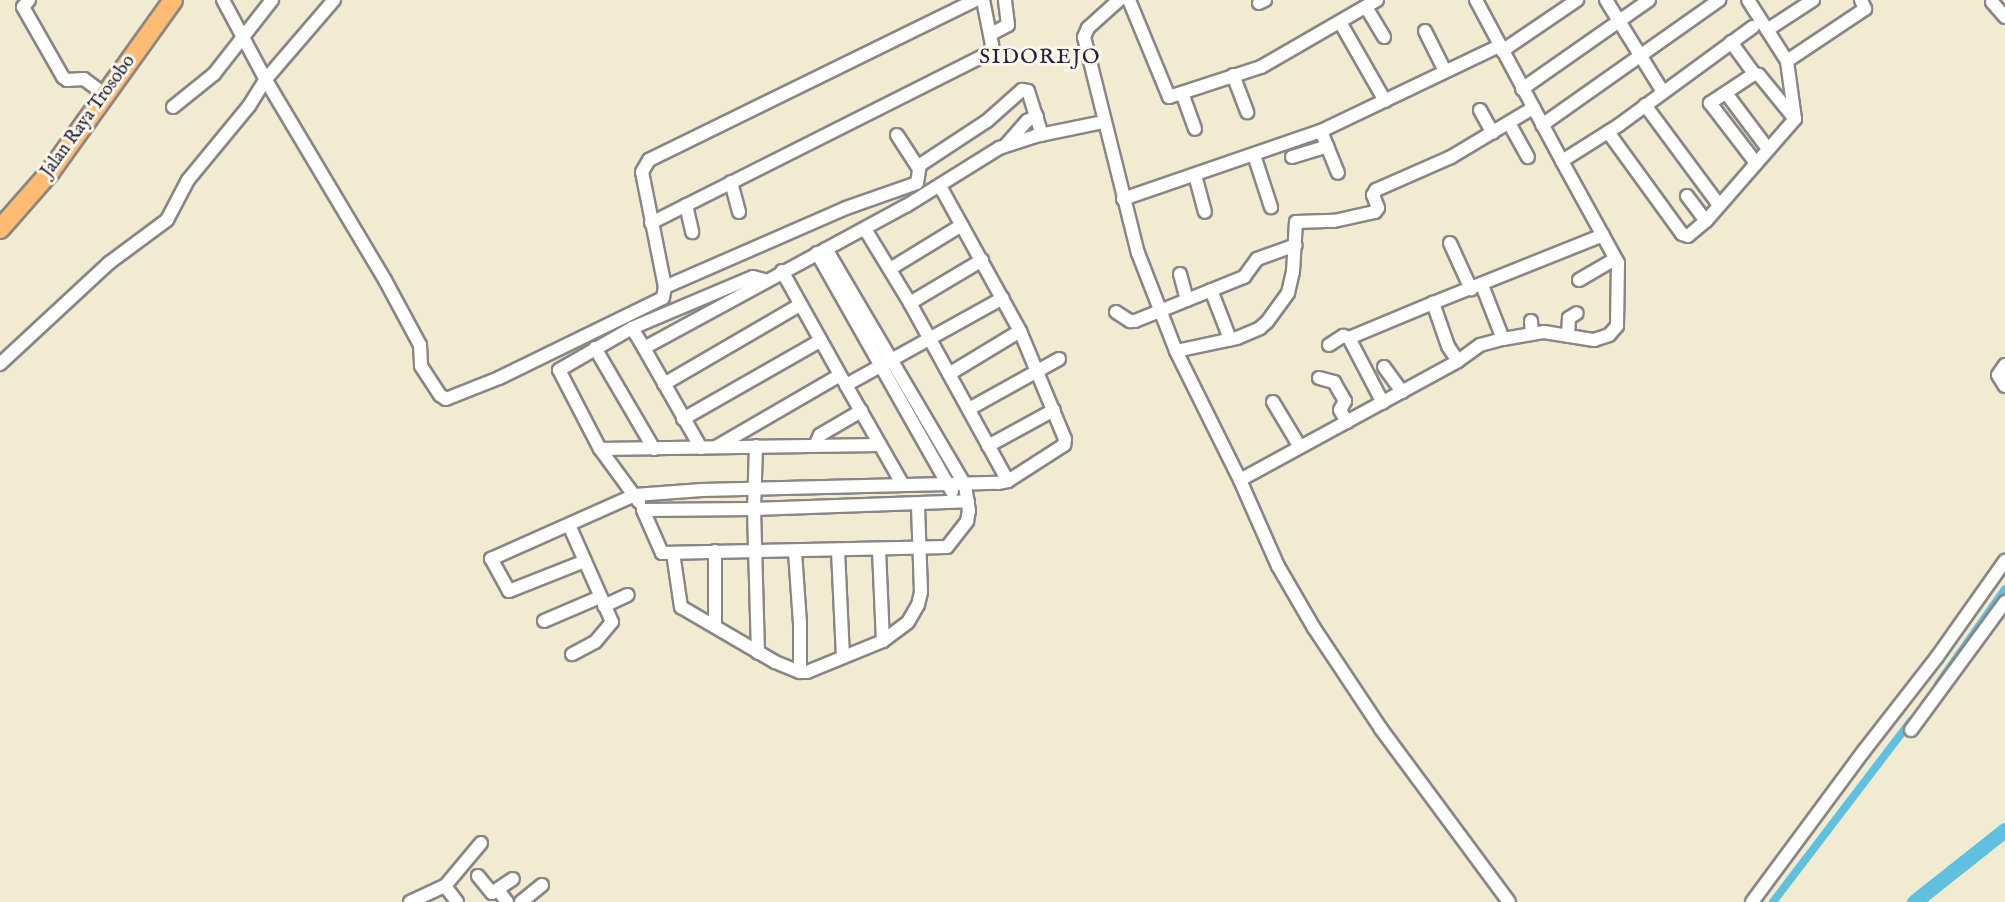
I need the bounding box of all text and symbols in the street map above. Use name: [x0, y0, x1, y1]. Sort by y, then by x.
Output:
district label: SIDOREJO: [979, 45, 1101, 71]
street label: Jalan Raya Trosobo: [37, 52, 141, 182]

